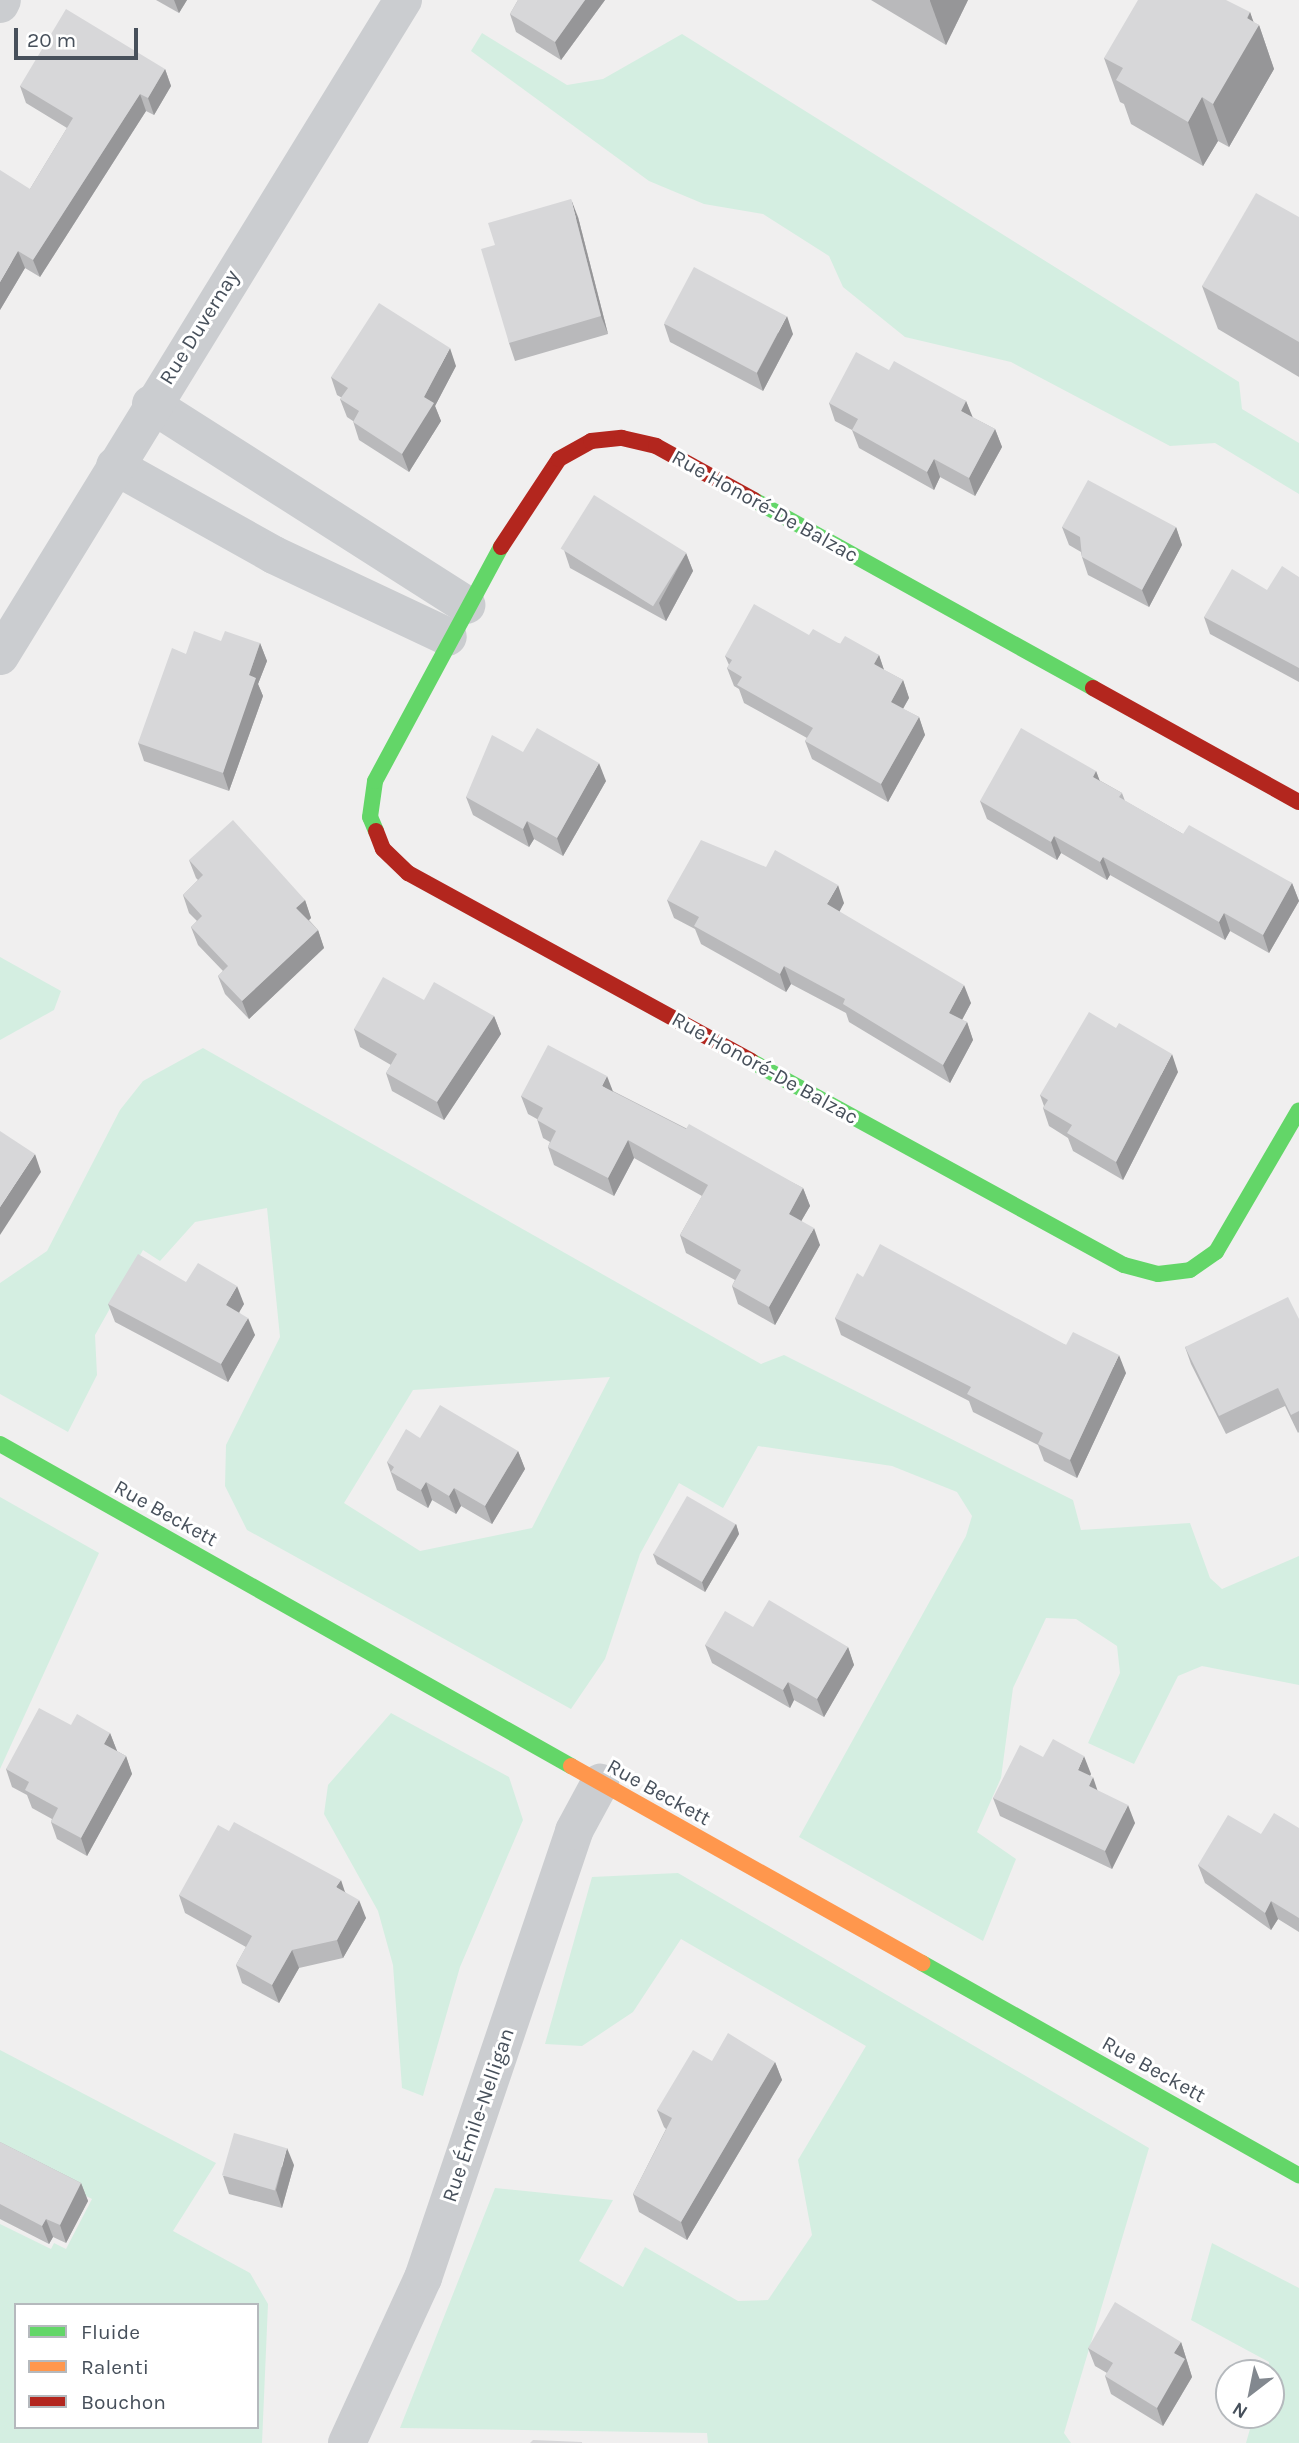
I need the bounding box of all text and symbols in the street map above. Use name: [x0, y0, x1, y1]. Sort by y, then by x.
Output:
scale bar: [18, 14, 142, 58]
text: 20 m: [27, 28, 76, 52]
street label: Rue Duvernay: [154, 265, 244, 389]
street label: Rue Honoré-De Balzac: [667, 444, 863, 568]
street label: Rue Honoré-De Balzac: [667, 1006, 863, 1130]
street label: Rue Beckett: [110, 1474, 222, 1552]
street label: Rue Beckett: [603, 1753, 715, 1831]
street label: Rue Émile-Nelligan: [436, 2025, 520, 2205]
street label: Rue Beckett: [1098, 2030, 1210, 2108]
legend: [14, 2303, 259, 2429]
text: Fluide: [81, 2320, 140, 2344]
text: Ralenti: [81, 2355, 149, 2379]
north arrow: [1215, 2359, 1285, 2429]
text: Bouchon: [81, 2390, 166, 2414]
text: N: [1228, 2397, 1252, 2423]

